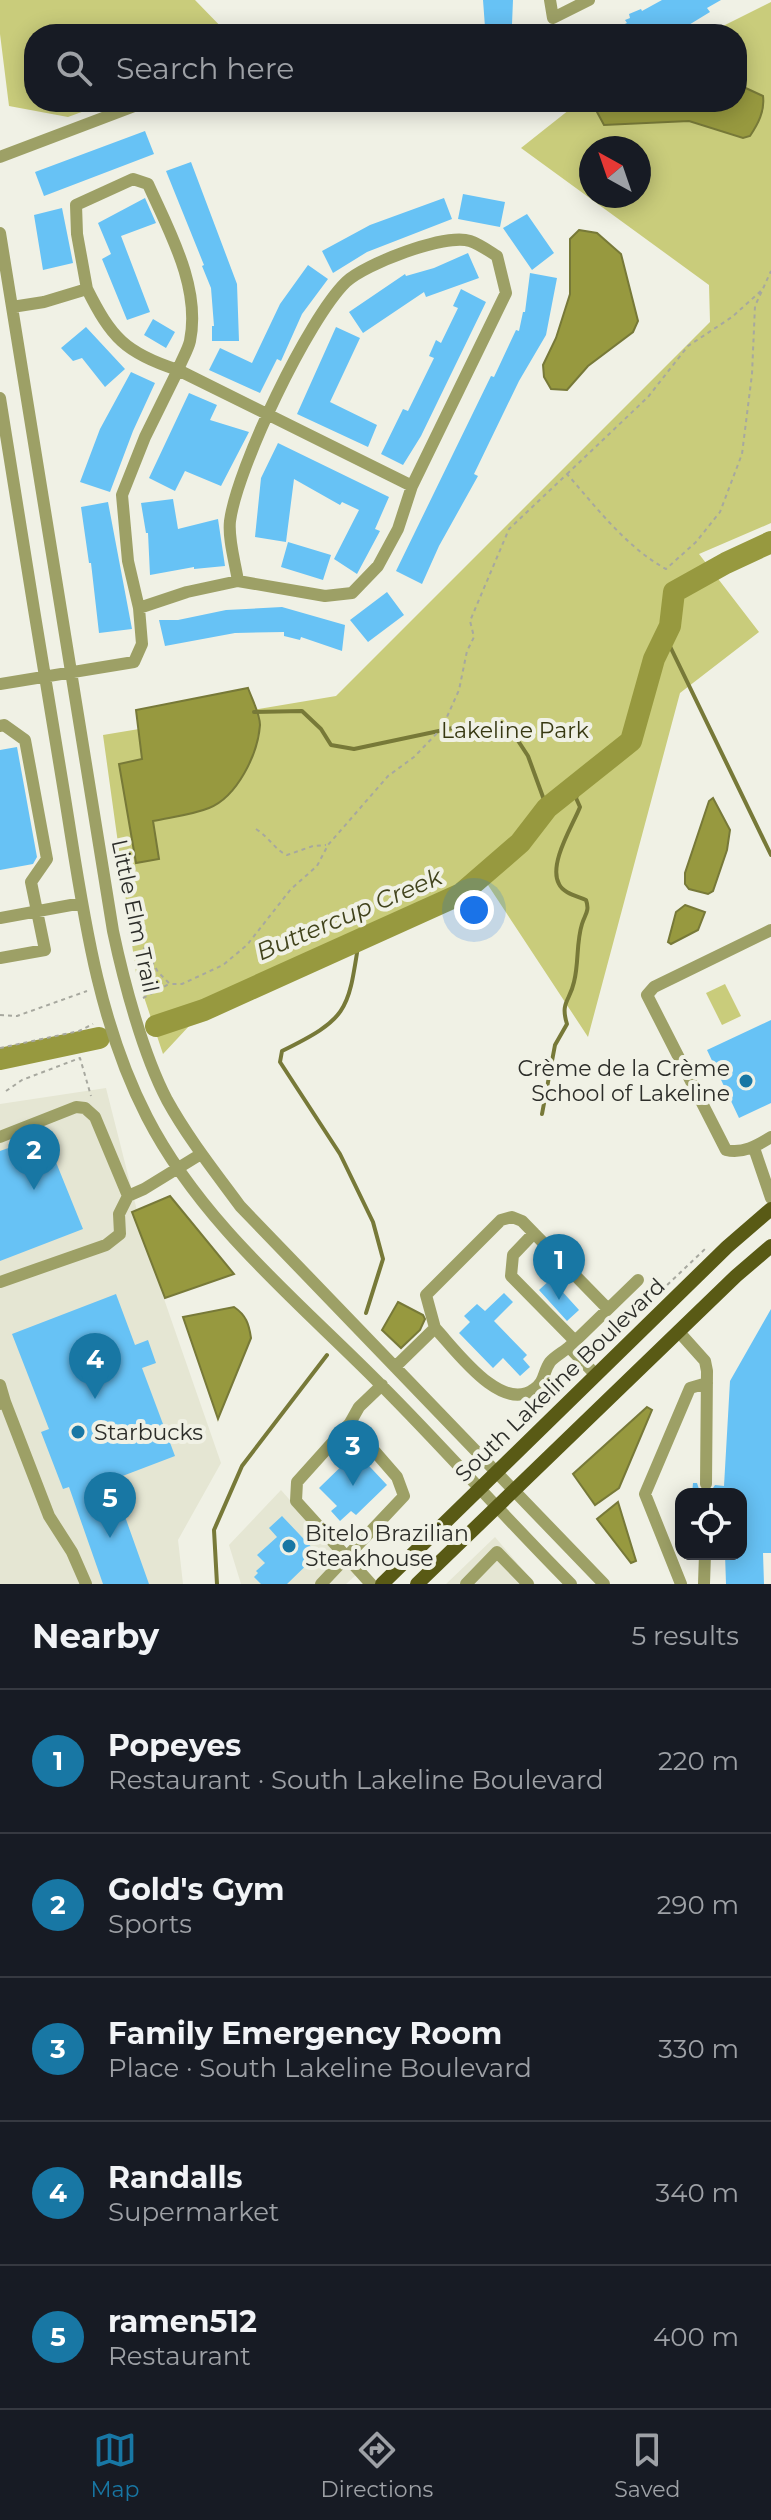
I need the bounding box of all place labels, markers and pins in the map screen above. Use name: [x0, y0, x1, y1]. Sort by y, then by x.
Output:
place label: Crème de la Crème School of Lakeline: [517, 1055, 730, 1107]
marker: Crème de la Crème School of Lakeline: [737, 1072, 755, 1090]
pin: 2: [8, 1124, 60, 1190]
pin: 1: [533, 1234, 585, 1300]
pin: 4: [69, 1333, 121, 1399]
place label: Starbucks: [94, 1419, 203, 1446]
pin: 3: [327, 1420, 379, 1486]
marker: Starbucks: [69, 1423, 87, 1441]
pin: 5: [84, 1472, 136, 1538]
place label: Bitelo Brazilian Steakhouse: [305, 1520, 469, 1572]
marker: Bitelo Brazilian Steakhouse: [280, 1537, 298, 1555]

